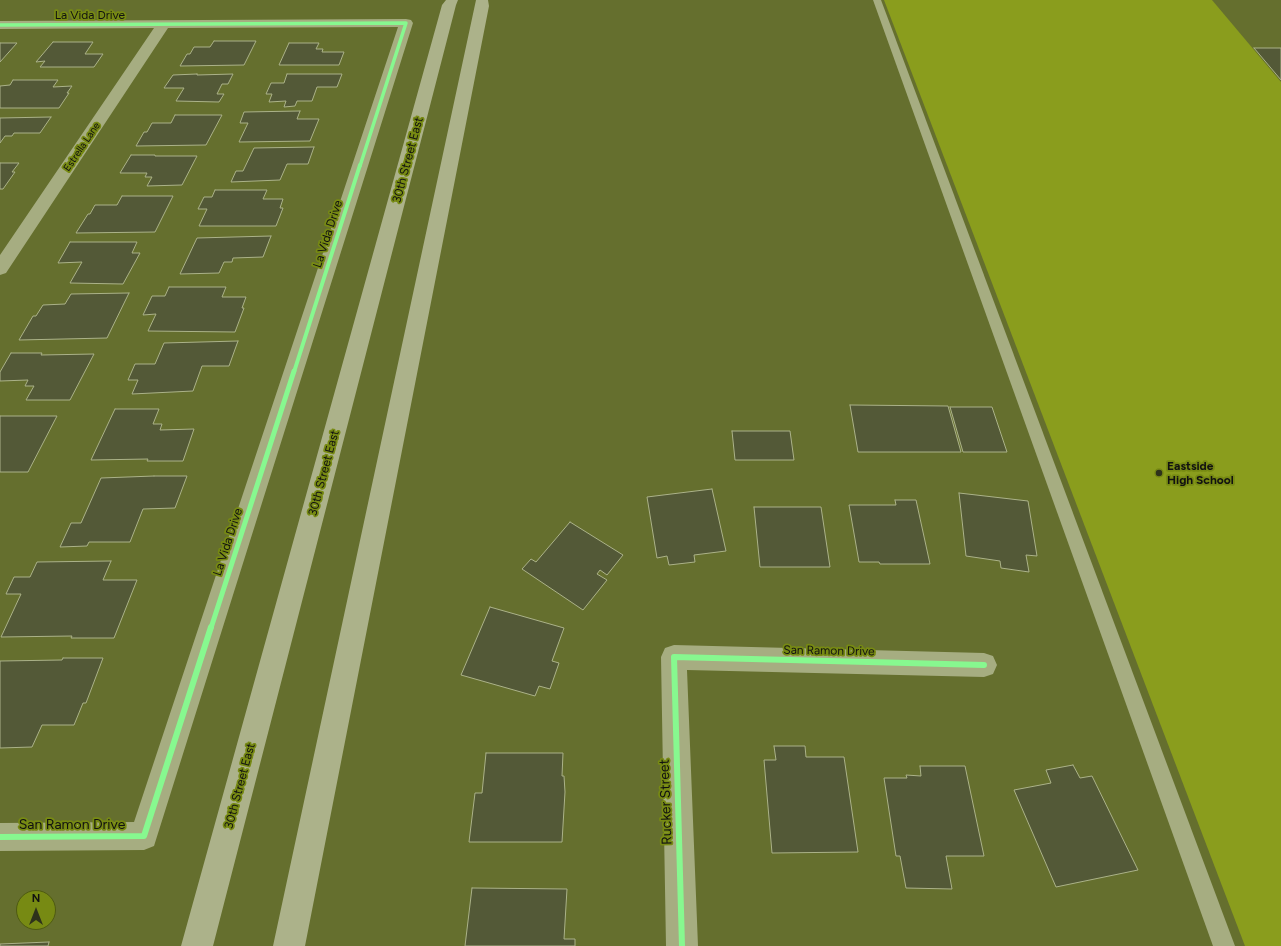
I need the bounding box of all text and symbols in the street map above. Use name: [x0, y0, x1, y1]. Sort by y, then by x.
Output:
street label: La Vida Drive: [55, 8, 125, 22]
street label: 30th Street East: [390, 115, 426, 205]
street label: Estrella Lane: [61, 120, 103, 174]
street label: La Vida Drive: [310, 198, 346, 270]
street label: 30th Street East: [306, 428, 342, 518]
place label: Eastside High School: [1167, 459, 1234, 487]
marker: Eastside High School: [1154, 468, 1164, 478]
street label: La Vida Drive: [210, 506, 246, 578]
street label: San Ramon Drive: [783, 643, 875, 659]
street label: 30th Street East: [222, 741, 258, 831]
street label: Rucker Street: [656, 759, 676, 845]
street label: San Ramon Drive: [19, 817, 125, 833]
north arrow: [16, 890, 56, 930]
text: N: [32, 892, 40, 905]

